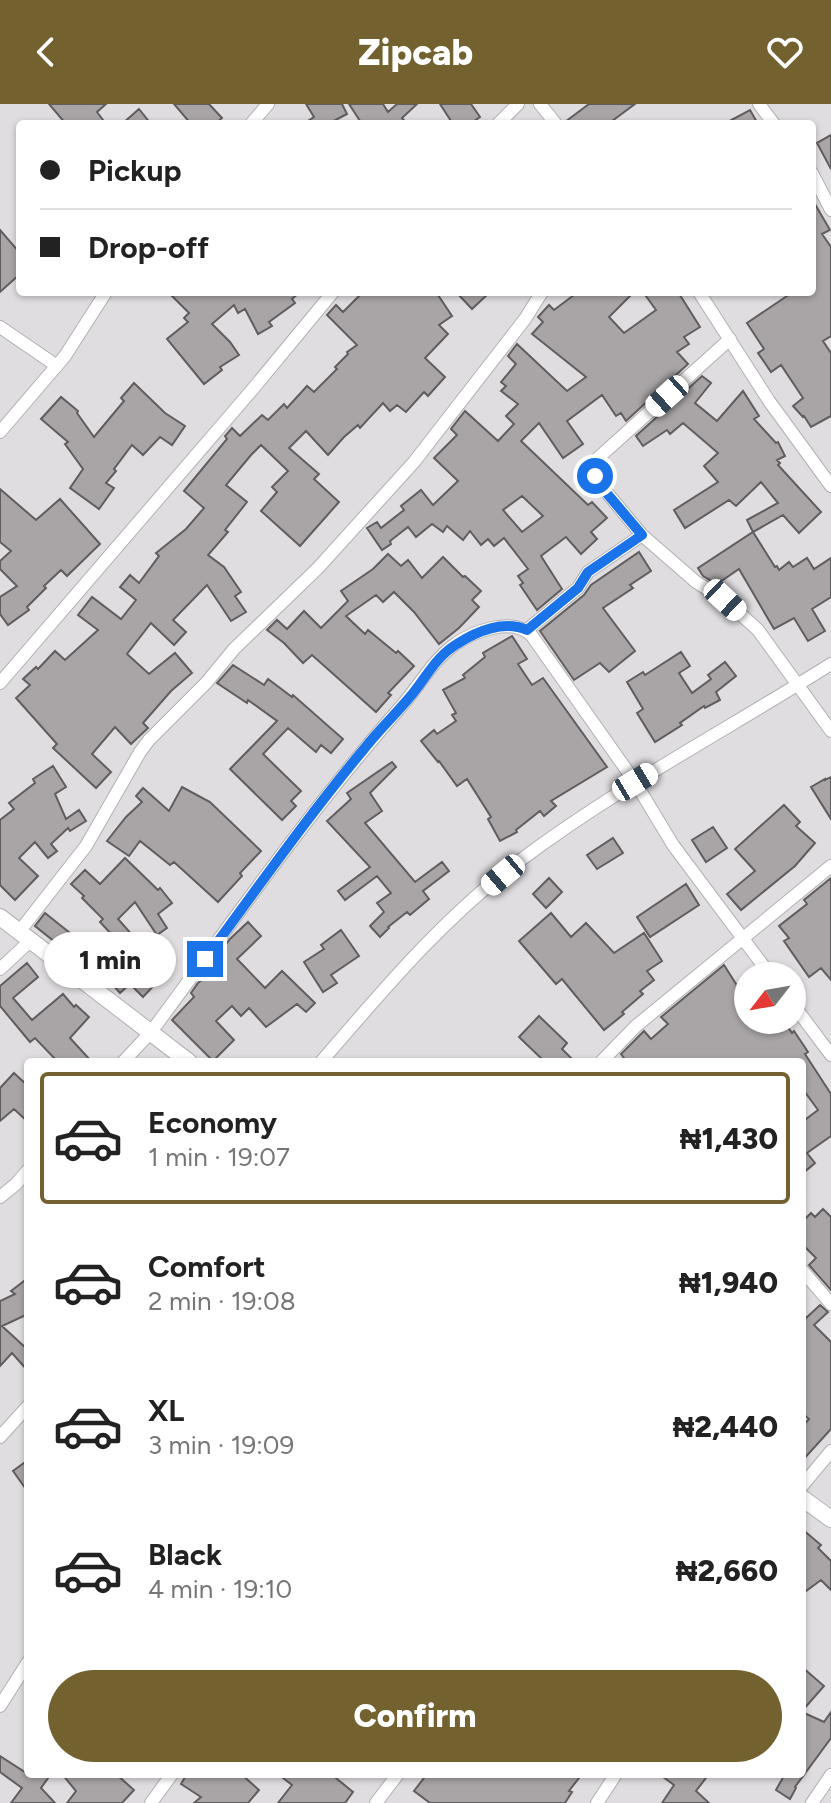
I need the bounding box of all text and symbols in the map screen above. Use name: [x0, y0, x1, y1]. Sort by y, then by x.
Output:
icon: back: [24, 30, 68, 74]
icon: heart: [763, 30, 807, 74]
text: Zipcab: [358, 31, 473, 74]
text: Pickup: [88, 152, 182, 189]
text: Drop-off: [88, 229, 209, 266]
car: [641, 371, 693, 421]
route start: [577, 458, 613, 494]
car: [699, 575, 751, 625]
car: [608, 759, 662, 805]
car: [477, 850, 529, 900]
callout: 1 min: [45, 931, 177, 987]
route end: [187, 941, 223, 977]
text: 1 min: [79, 944, 141, 976]
north arrow: [734, 962, 806, 1034]
map controls: [734, 962, 806, 1034]
icon: car: [52, 1102, 124, 1174]
text: Economy: [148, 1104, 277, 1141]
text: ₦1,430: [680, 1120, 778, 1157]
text: 1 min · 19:07: [148, 1141, 290, 1173]
icon: car: [52, 1246, 124, 1318]
text: Comfort: [148, 1248, 266, 1285]
text: ₦1,940: [679, 1264, 778, 1301]
text: 2 min · 19:08: [148, 1285, 296, 1317]
icon: car: [52, 1390, 124, 1462]
text: XL: [148, 1392, 184, 1429]
text: ₦2,440: [673, 1408, 778, 1445]
text: 3 min · 19:09: [148, 1429, 294, 1461]
icon: car: [52, 1534, 124, 1606]
text: Black: [148, 1536, 222, 1573]
text: ₦2,660: [676, 1552, 778, 1589]
text: 4 min · 19:10: [148, 1573, 292, 1605]
button: Confirm: [48, 1670, 782, 1762]

